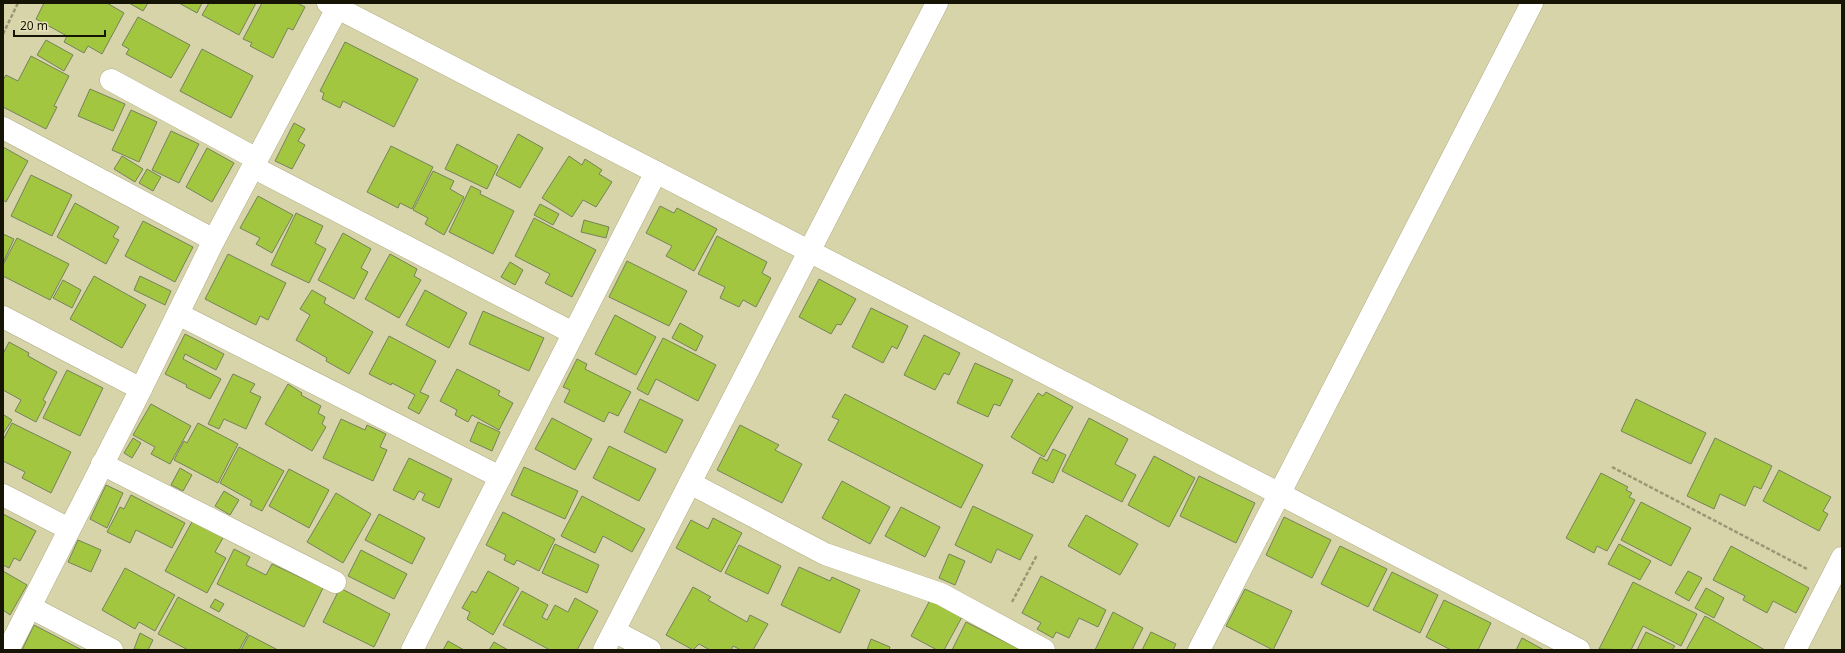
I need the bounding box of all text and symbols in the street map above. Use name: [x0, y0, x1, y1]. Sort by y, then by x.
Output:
scale bar: [14, 12, 105, 38]
text: 20 m: [20, 17, 48, 34]

